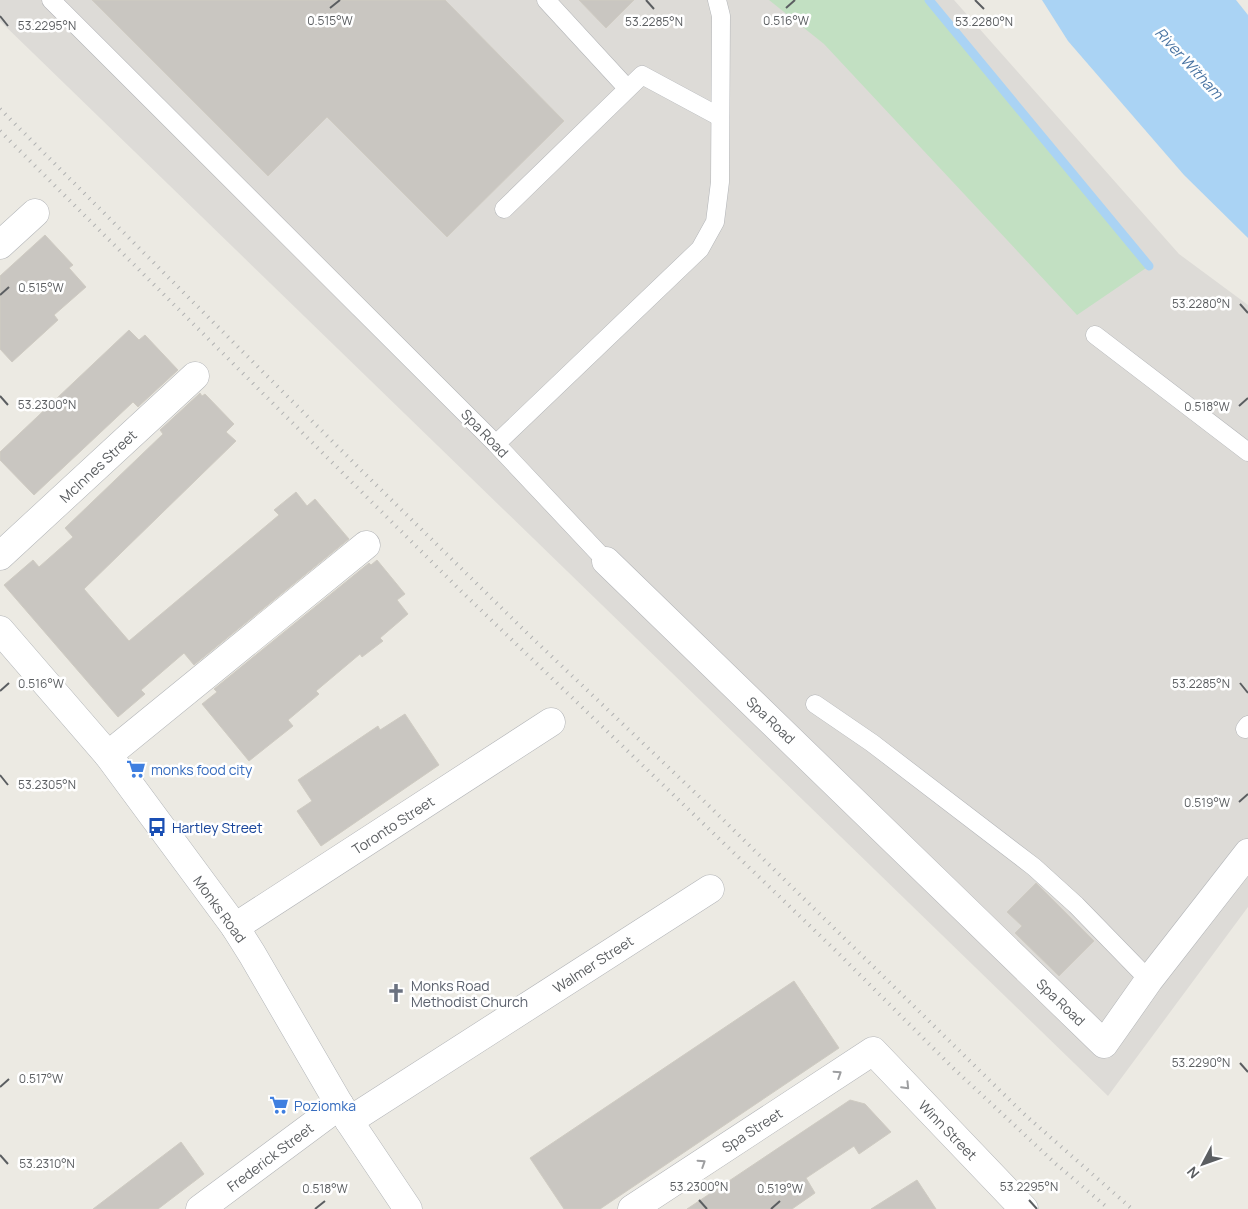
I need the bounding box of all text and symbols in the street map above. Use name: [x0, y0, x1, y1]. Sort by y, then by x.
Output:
text: 0.515°W: [307, 12, 354, 29]
text: 0.516°W: [763, 12, 810, 29]
text: 53.2285°N: [625, 13, 683, 30]
text: 53.2280°N: [955, 13, 1013, 30]
text: 53.2295°N: [18, 17, 76, 34]
water label: River Witham: [1150, 23, 1228, 104]
text: 0.515°W: [18, 279, 65, 296]
text: 53.2280°N: [1172, 295, 1230, 312]
text: 53.2300°N: [18, 396, 76, 413]
text: 0.518°W: [1184, 398, 1231, 415]
street label: Spa Road: [457, 405, 513, 461]
street label: McInnes Street: [55, 425, 141, 507]
text: 0.516°W: [18, 675, 65, 692]
text: 53.2285°N: [1172, 675, 1230, 692]
street label: Spa Road: [743, 692, 799, 748]
supermarket icon: monks food city: [125, 758, 147, 780]
place label: monks food city: [151, 760, 253, 779]
text: 53.2305°N: [18, 776, 76, 793]
street label: Toronto Street: [348, 791, 438, 859]
text: 0.519°W: [1184, 794, 1231, 811]
bus stop icon: Hartley Street: [146, 816, 168, 838]
place label: Hartley Street: [172, 818, 263, 837]
street label: Monks Road: [189, 872, 251, 946]
street label: Walmer Street: [549, 931, 637, 997]
street label: Spa Road: [1033, 974, 1089, 1030]
place label: Monks Road Methodist Church: [411, 976, 528, 1011]
church icon: Monks Road Methodist Church: [385, 982, 407, 1004]
text: 53.2290°N: [1172, 1054, 1230, 1071]
text: 0.517°W: [19, 1070, 64, 1087]
one-way arrow: [832, 1071, 842, 1080]
one-way arrow: [900, 1081, 909, 1090]
supermarket icon: Poziomka: [268, 1094, 290, 1116]
place label: Poziomka: [294, 1096, 356, 1115]
street label: Winn Street: [915, 1096, 982, 1164]
street label: Spa Street: [718, 1103, 786, 1157]
street label: Frederick Street: [223, 1118, 317, 1196]
north arrow: [1178, 1139, 1228, 1189]
text: 53.2310°N: [19, 1155, 75, 1172]
one-way arrow: [696, 1160, 706, 1169]
text: N: [1182, 1163, 1203, 1183]
text: 53.2300°N: [670, 1178, 728, 1195]
text: 53.2295°N: [1000, 1178, 1058, 1195]
text: 0.518°W: [302, 1180, 349, 1197]
text: 0.519°W: [757, 1180, 804, 1197]

